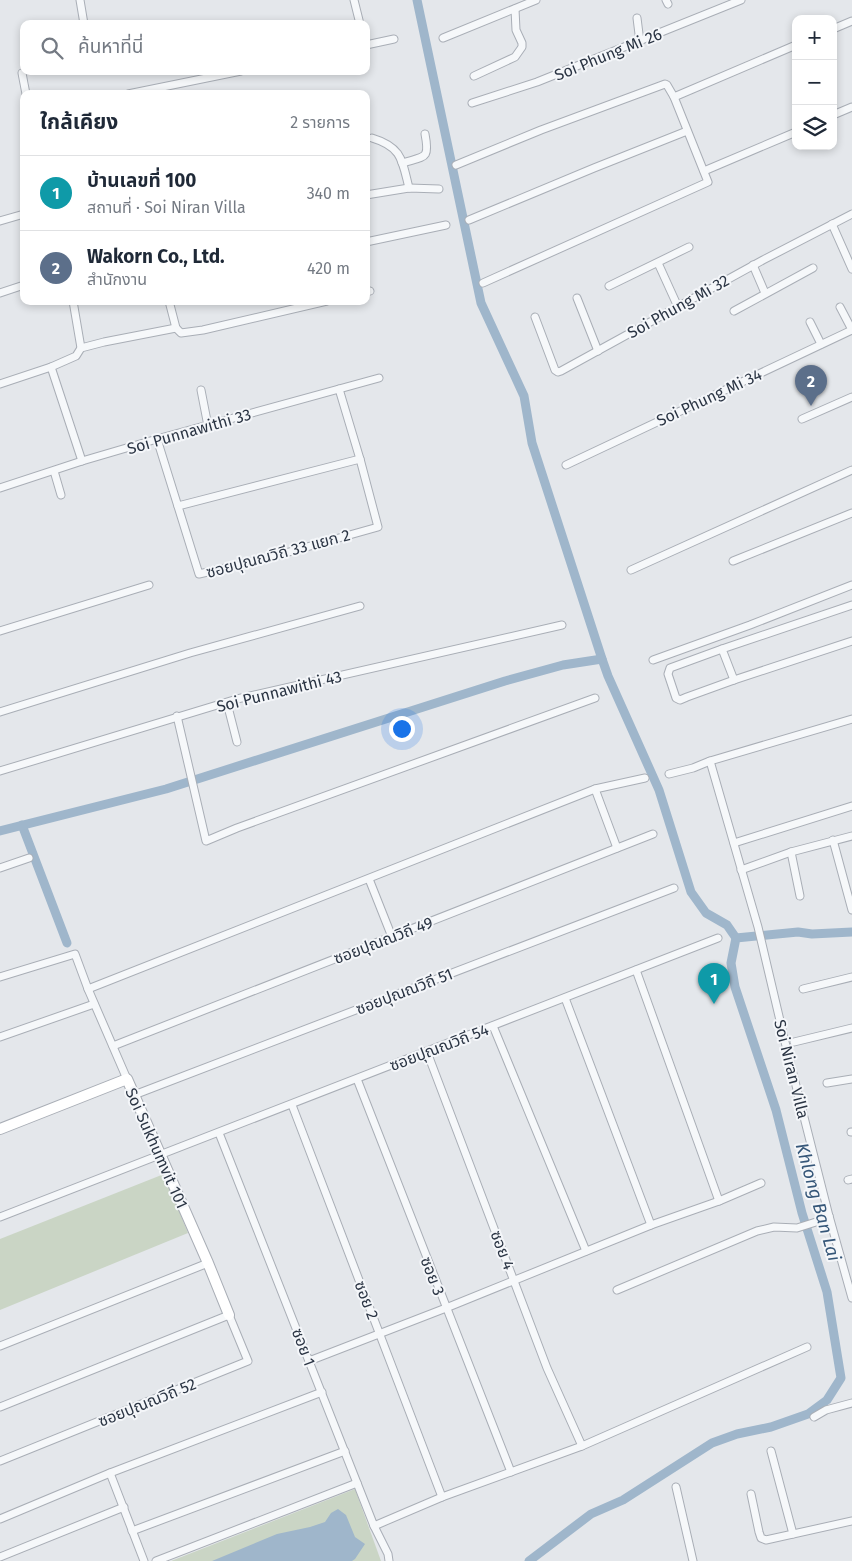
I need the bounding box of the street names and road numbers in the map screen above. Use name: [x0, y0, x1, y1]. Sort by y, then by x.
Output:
street label: Soi Phung Mi 26: [552, 24, 665, 85]
street label: Soi Phung Mi 32: [624, 271, 732, 342]
street label: Soi Phung Mi 34: [654, 365, 765, 430]
street label: Soi Punnawithi 33: [125, 405, 253, 458]
street label: ซอยปุณณวิถี 33 แยก 2: [204, 525, 352, 582]
street label: Soi Punnawithi 43: [214, 667, 344, 716]
street label: ซอยปุณณวิถี 49: [331, 913, 435, 968]
street label: ซอยปุณณวิถี 51: [353, 964, 455, 1019]
street label: Soi Niran Villa: [770, 1018, 813, 1121]
street label: ซอยปุณณวิถี 54: [387, 1020, 492, 1075]
street label: Soi Sukhumvit 101: [121, 1085, 192, 1212]
street label: ซอย 4: [486, 1228, 519, 1273]
street label: ซอย 3: [417, 1254, 449, 1298]
street label: ซอย 2: [351, 1278, 383, 1322]
street label: ซอย 1: [288, 1326, 319, 1369]
street label: ซอยปุณณวิถี 52: [95, 1374, 199, 1431]

